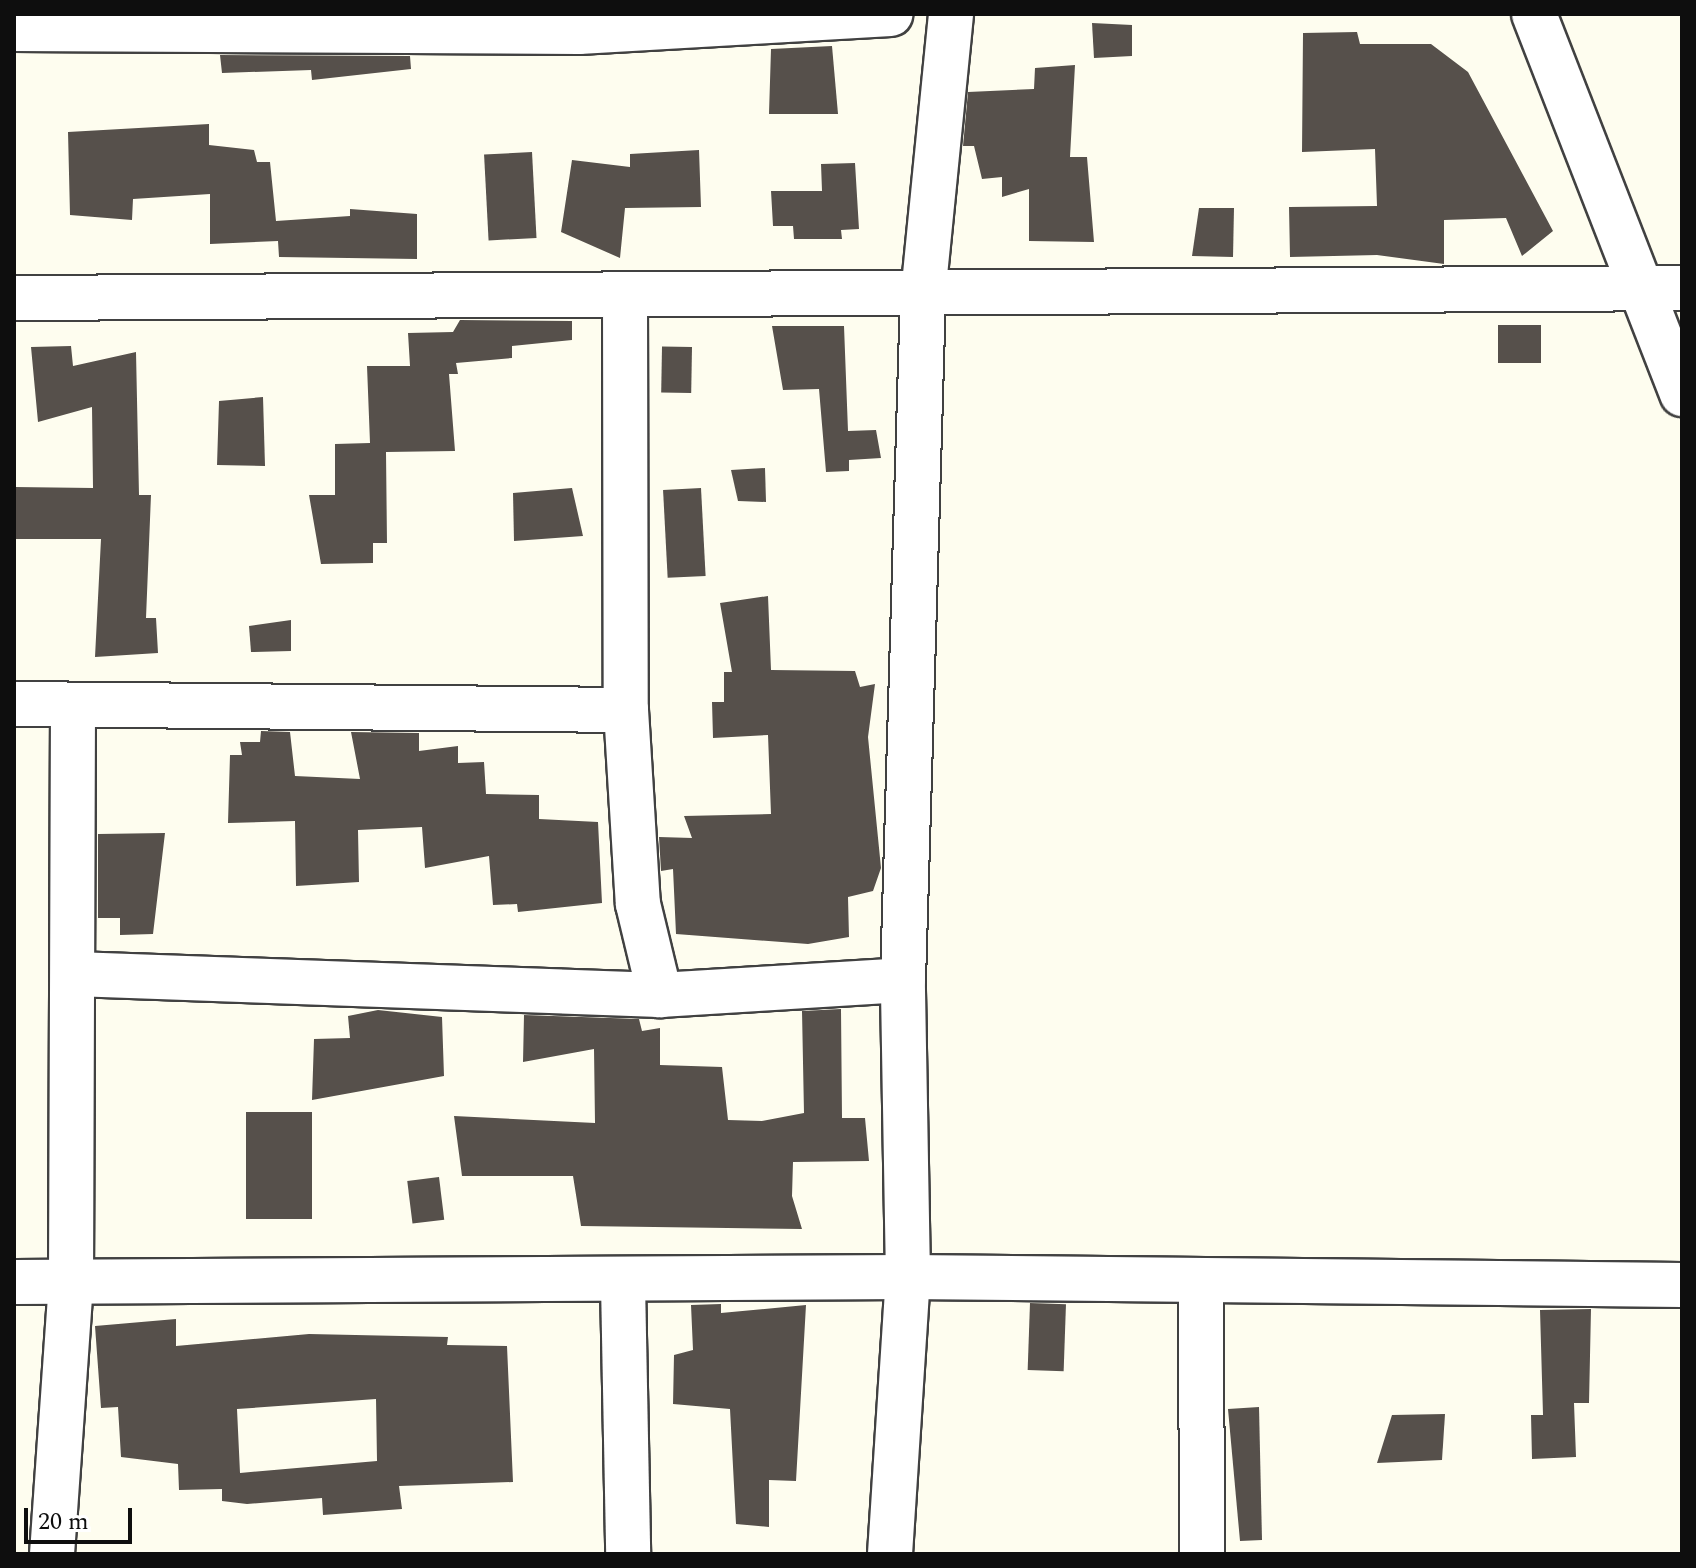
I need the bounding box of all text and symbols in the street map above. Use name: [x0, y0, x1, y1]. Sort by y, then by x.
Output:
scale bar: [28, 1492, 136, 1542]
text: 20 m: [38, 1504, 89, 1540]

